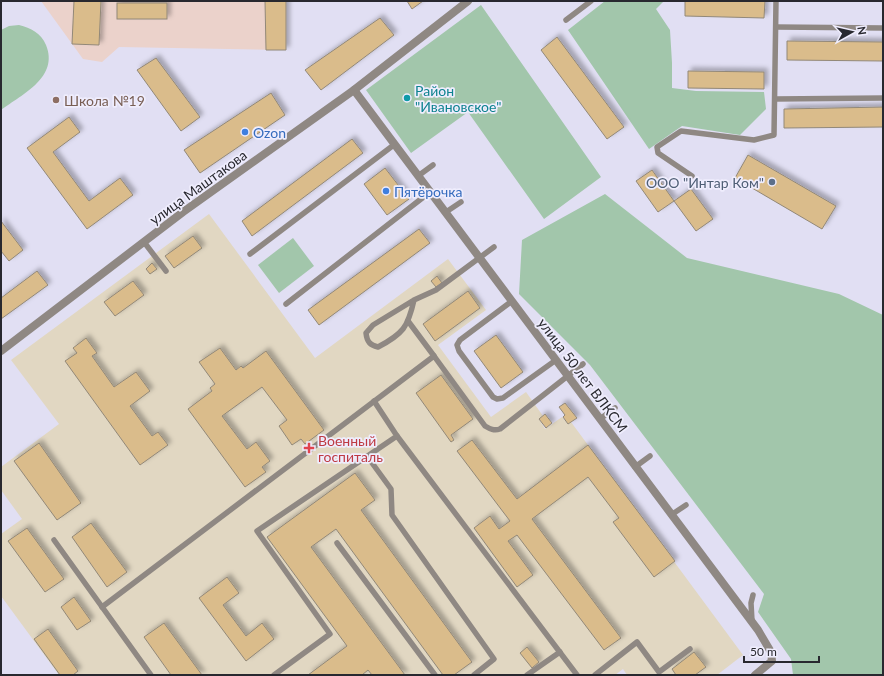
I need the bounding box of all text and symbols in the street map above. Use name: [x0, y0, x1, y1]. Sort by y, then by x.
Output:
north arrow: [832, 12, 872, 52]
text: N: [855, 25, 869, 36]
place label: Район "Ивановское": [415, 82, 501, 115]
place label: Школа №19: [64, 92, 145, 109]
marker: Район "Ивановское": [402, 93, 412, 103]
marker: Школа №19: [51, 95, 61, 105]
place label: Ozon: [253, 124, 286, 141]
marker: Ozon: [240, 127, 250, 137]
street label: улица Маштакова: [146, 146, 250, 228]
place label: ООО "Интар Ком": [646, 174, 764, 191]
marker: ООО "Интар Ком": [767, 177, 777, 187]
place label: Пятёрочка: [394, 183, 462, 200]
marker: Пятёрочка: [381, 186, 391, 196]
street label: улица 50 лет ВЛКСМ: [535, 315, 631, 435]
place label: Военный госпиталь: [318, 432, 383, 465]
marker: Военный госпиталь: [303, 442, 315, 454]
scale bar: [744, 638, 819, 664]
text: 50 m: [750, 644, 777, 659]

